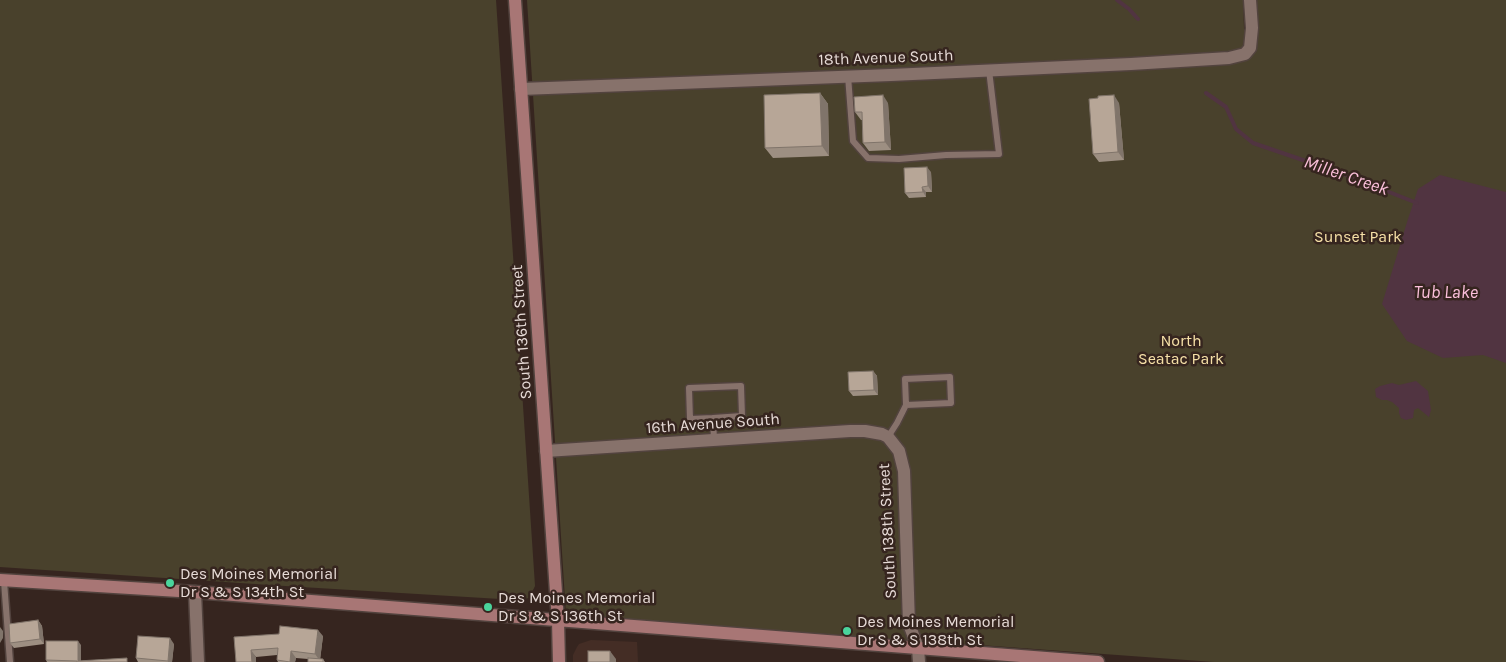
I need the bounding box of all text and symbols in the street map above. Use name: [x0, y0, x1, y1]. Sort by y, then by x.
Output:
street label: 18th Avenue South: [818, 46, 954, 70]
water label: Miller Creek: [1301, 151, 1391, 201]
park label: Sunset Park: [1314, 227, 1402, 247]
street label: South 136th Street: [508, 264, 536, 400]
water label: Tub Lake: [1414, 282, 1478, 304]
park label: North Seatac Park: [1138, 331, 1224, 369]
street label: 16th Avenue South: [645, 410, 781, 438]
street label: South 138th Street: [875, 463, 901, 599]
place label: Des Moines Memorial Dr S & S 134th St: [180, 564, 337, 602]
marker: Des Moines Memorial Dr S & S 134th St: [164, 577, 176, 589]
place label: Des Moines Memorial Dr S & S 136th St: [498, 588, 655, 626]
marker: Des Moines Memorial Dr S & S 136th St: [482, 601, 494, 613]
place label: Des Moines Memorial Dr S & S 138th St: [857, 612, 1014, 650]
marker: Des Moines Memorial Dr S & S 138th St: [841, 625, 853, 637]

